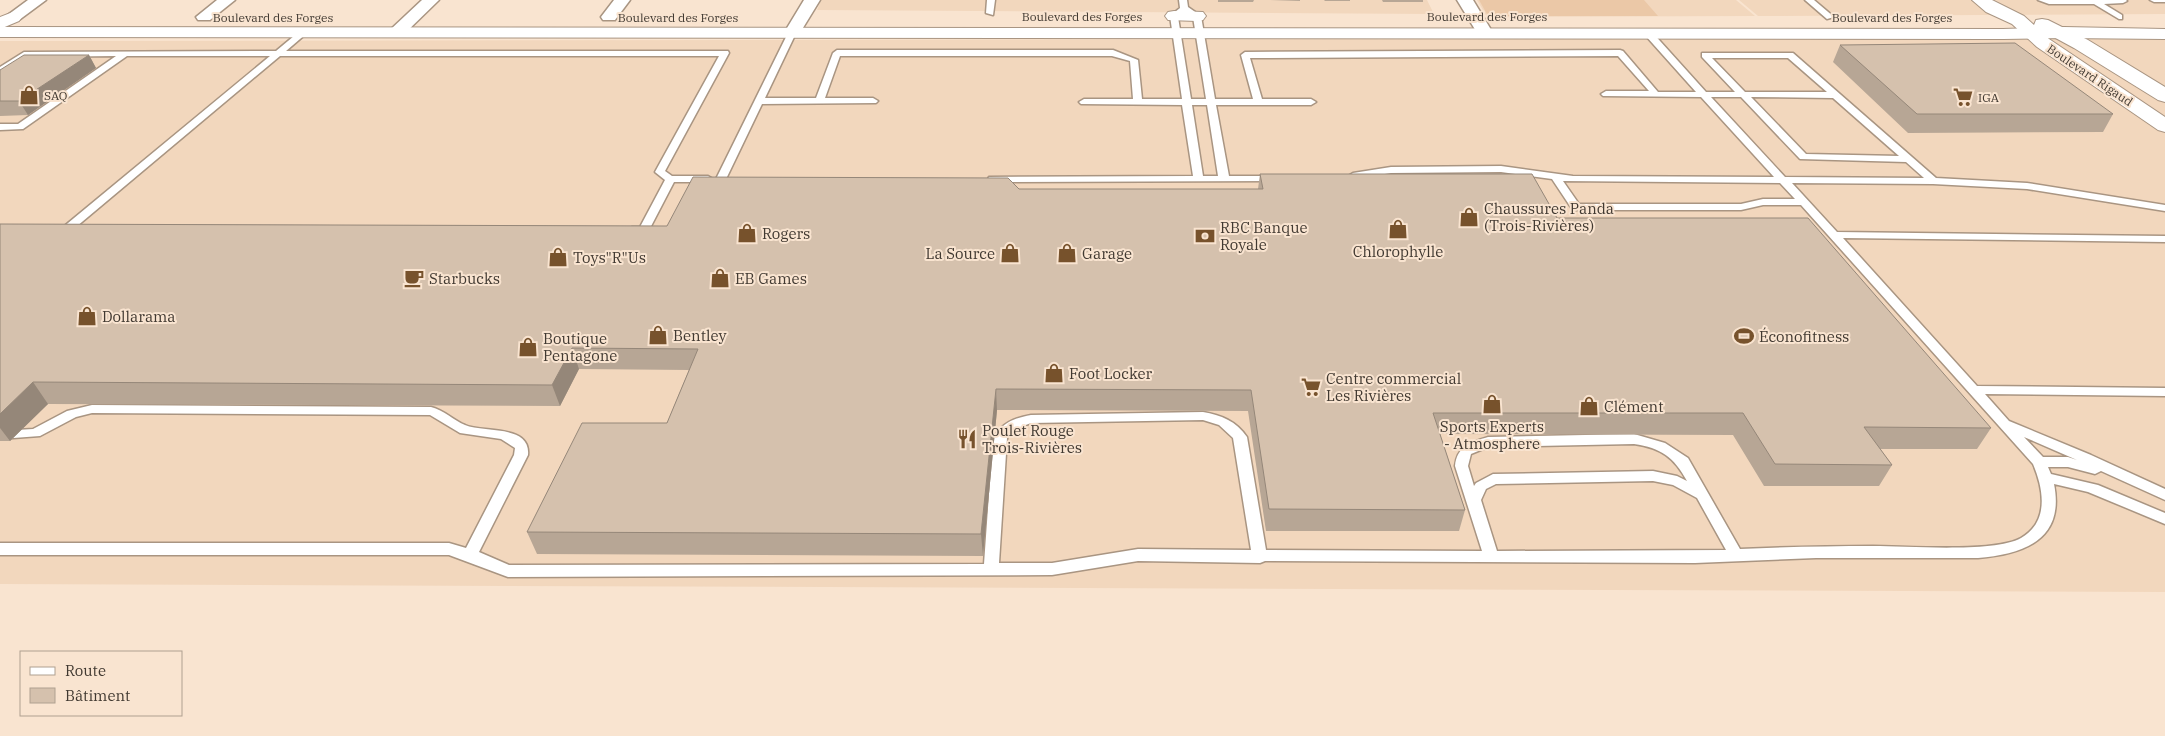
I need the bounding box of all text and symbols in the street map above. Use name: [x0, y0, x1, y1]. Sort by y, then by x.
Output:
street label: Boulevard des Forges: [1022, 9, 1142, 24]
street label: Boulevard des Forges: [1427, 9, 1547, 24]
street label: Boulevard des Forges: [213, 10, 333, 25]
street label: Boulevard des Forges: [618, 10, 738, 25]
street label: Boulevard des Forges: [1832, 10, 1952, 25]
street label: Boulevard Rigaud: [2044, 41, 2136, 109]
shop icon: SAQ: [18, 84, 40, 106]
supermarket icon: IGA: [1952, 86, 1974, 108]
place label: SAQ: [44, 88, 67, 103]
place label: IGA: [1978, 90, 2000, 105]
place label: Chaussures Panda (Trois-Rivières): [1484, 199, 1614, 235]
shop icon: Chaussures Panda (Trois-Rivières): [1458, 206, 1480, 228]
place label: RBC Banque Royale: [1220, 218, 1307, 254]
shop icon: Chlorophylle: [1387, 218, 1409, 240]
shop icon: Rogers: [736, 222, 758, 244]
place label: Rogers: [762, 224, 810, 243]
bank icon: RBC Banque Royale: [1194, 225, 1216, 247]
shop icon: La Source: [999, 242, 1021, 264]
shop icon: Garage: [1056, 242, 1078, 264]
place label: Chlorophylle: [1353, 242, 1443, 261]
place label: La Source: [926, 244, 995, 263]
place label: Garage: [1082, 244, 1132, 263]
shop icon: Toys"R"Us: [547, 246, 569, 268]
place label: Toys"R"Us: [573, 248, 646, 267]
cafe icon: Starbucks: [403, 267, 425, 289]
shop icon: EB Games: [709, 267, 731, 289]
place label: Starbucks: [429, 269, 500, 288]
place label: EB Games: [735, 269, 807, 288]
shop icon: Dollarama: [76, 305, 98, 327]
place label: Dollarama: [102, 307, 176, 326]
shop icon: Bentley: [647, 324, 669, 346]
sports icon: Éconofitness: [1733, 325, 1755, 347]
place label: Bentley: [673, 326, 726, 345]
place label: Éconofitness: [1759, 327, 1849, 346]
place label: Boutique Pentagone: [543, 329, 617, 365]
shop icon: Boutique Pentagone: [517, 336, 539, 358]
shop icon: Foot Locker: [1043, 362, 1065, 384]
place label: Foot Locker: [1069, 364, 1152, 383]
place label: Centre commercial Les Rivières: [1326, 369, 1461, 405]
supermarket icon: Centre commercial Les Rivières: [1300, 376, 1322, 398]
shop icon: Sports Experts - Atmosphere: [1481, 393, 1503, 415]
shop icon: Clément: [1578, 395, 1600, 417]
place label: Clément: [1604, 397, 1664, 416]
place label: Sports Experts - Atmosphere: [1440, 417, 1544, 453]
place label: Poulet Rouge Trois-Rivières: [982, 421, 1082, 457]
restaurant icon: Poulet Rouge Trois-Rivières: [956, 428, 978, 450]
legend: [20, 651, 182, 716]
text: Route: [65, 661, 106, 680]
text: Bâtiment: [65, 686, 130, 705]

